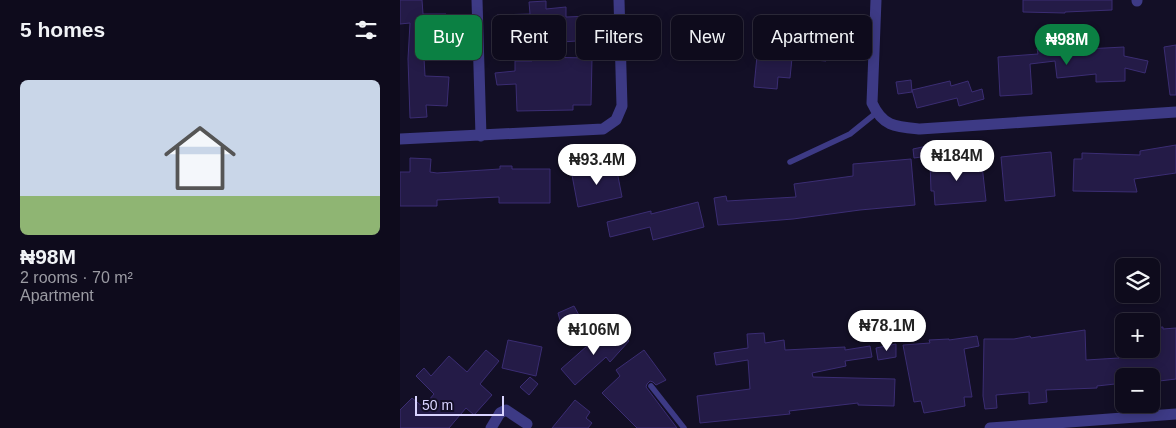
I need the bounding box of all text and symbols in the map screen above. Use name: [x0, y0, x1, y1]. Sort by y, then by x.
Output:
chip: Buy: [415, 15, 482, 60]
chip: Rent: [492, 15, 566, 60]
chip: Filters: [576, 15, 661, 60]
chip: New: [671, 15, 743, 60]
chip: Apartment: [753, 15, 872, 60]
icon: filters: [352, 16, 380, 44]
text: 5 homes: [20, 18, 105, 41]
pin: ₦98M: [1037, 23, 1097, 66]
text: ₦98M: [1046, 31, 1088, 48]
icon: home: [155, 113, 245, 203]
pin: ₦184M: [922, 140, 992, 182]
pin: ₦93.4M: [556, 144, 638, 186]
text: ₦184M: [931, 147, 983, 164]
text: ₦93.4M: [569, 151, 625, 168]
text: ₦98M: [20, 245, 76, 268]
map controls: [1115, 258, 1160, 413]
button: layers: [1115, 258, 1160, 303]
text: 2 rooms · 70 m²: [20, 269, 133, 286]
text: Apartment: [20, 287, 94, 304]
pin: ₦78.1M: [846, 310, 928, 352]
button: +: [1115, 313, 1160, 358]
pin: ₦106M: [559, 314, 629, 356]
text: ₦78.1M: [859, 317, 915, 334]
text: ₦106M: [568, 321, 620, 338]
button: −: [1115, 368, 1160, 413]
scale bar: [415, 393, 504, 416]
text: 50 m: [422, 397, 453, 413]

